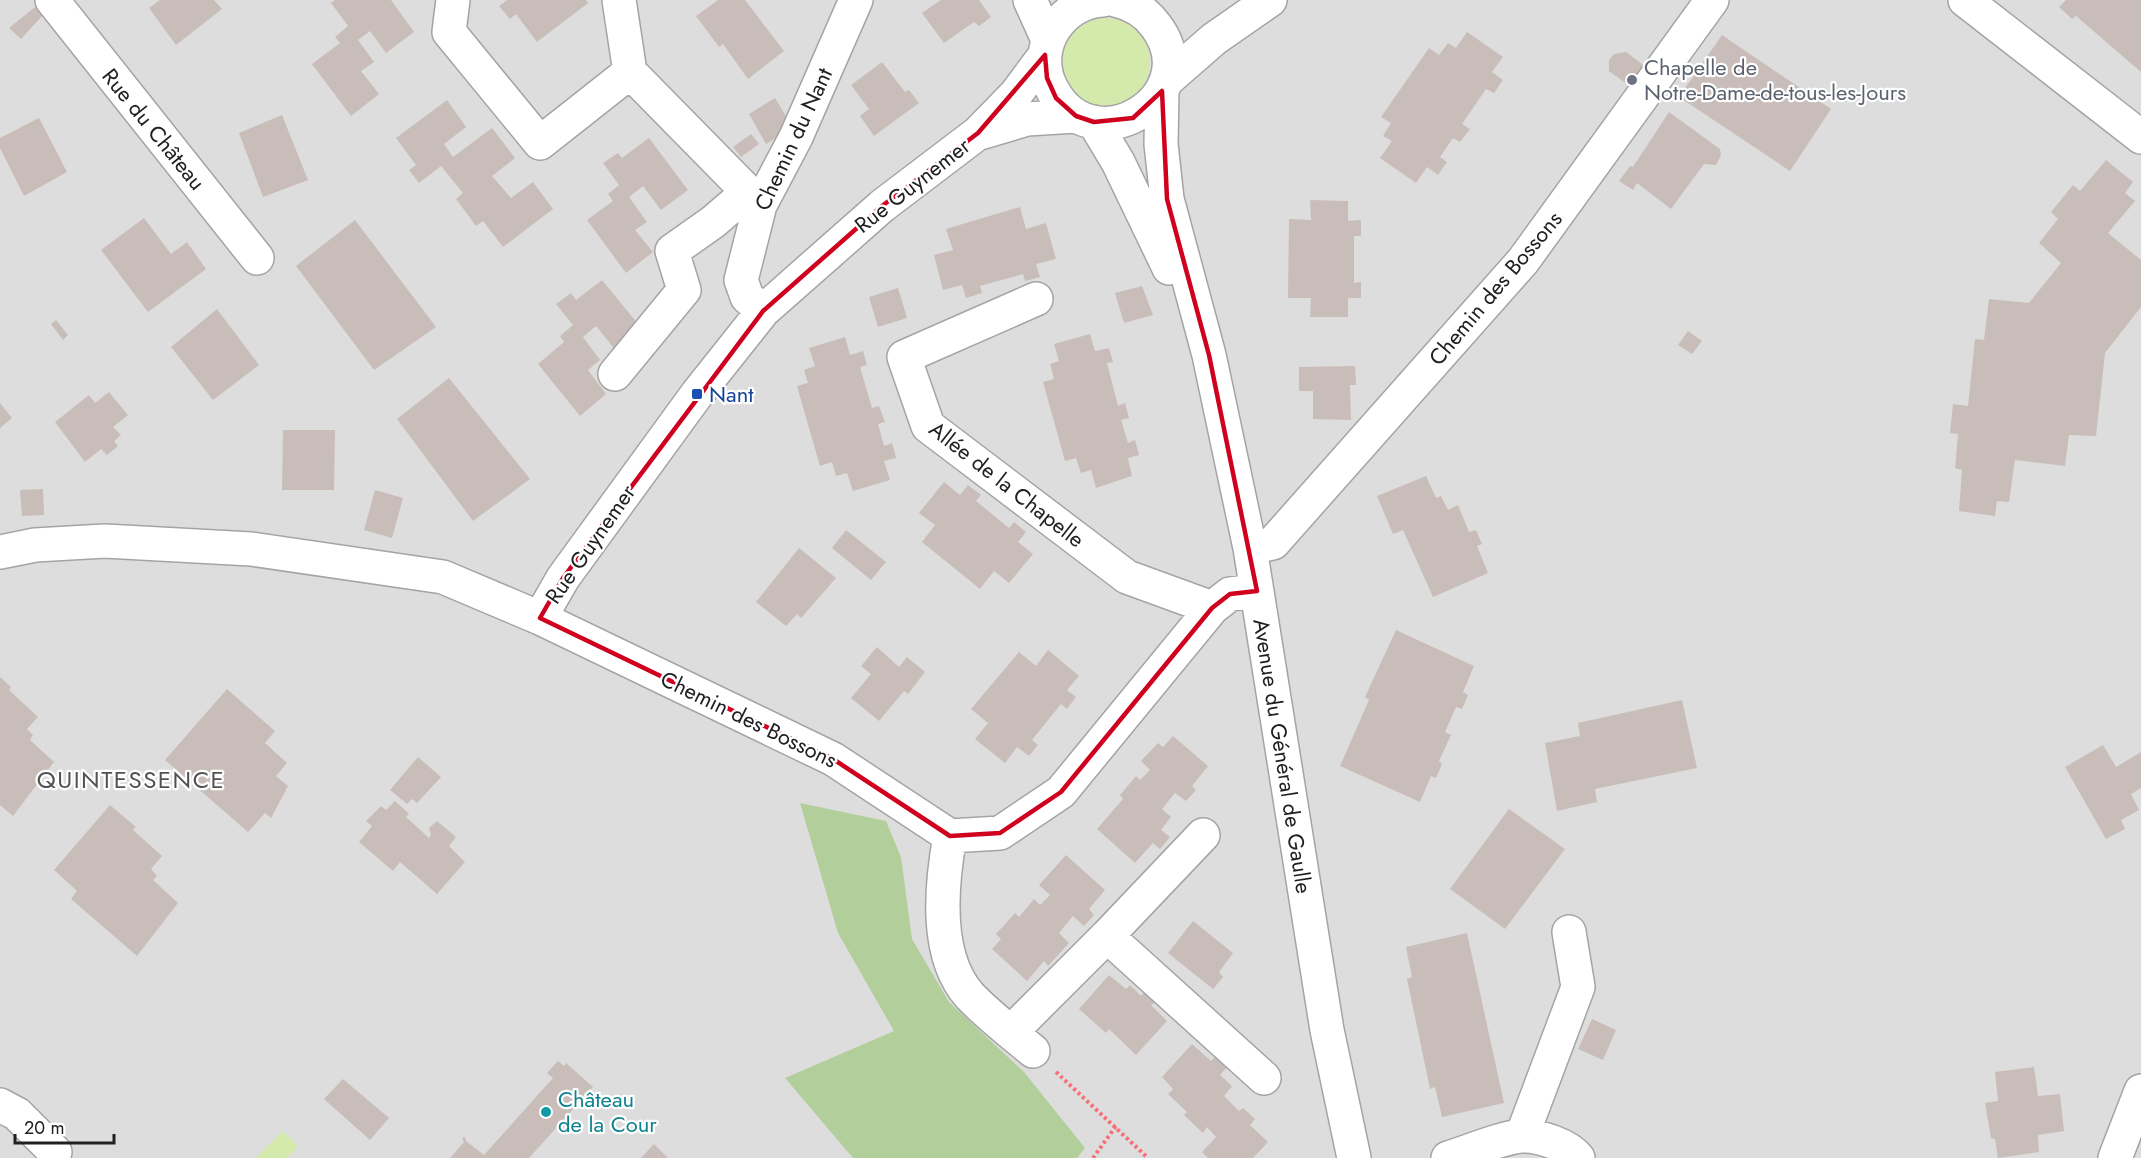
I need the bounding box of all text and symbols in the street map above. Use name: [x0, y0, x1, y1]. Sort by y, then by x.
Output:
place label: Chapelle de Notre-Dame-de-tous-les-Jours: [1644, 51, 1906, 108]
street label: Rue du Château: [95, 61, 213, 197]
street label: Chemin du Nant: [746, 62, 840, 216]
marker: Chapelle de Notre-Dame-de-tous-les-Jours: [1625, 73, 1639, 87]
street label: Rue Guynemer: [847, 129, 977, 240]
street label: Chemin des Bossons: [1421, 204, 1569, 372]
place label: Nant: [709, 378, 754, 410]
marker: Nant: [690, 387, 704, 401]
street label: Allée de la Chapelle: [923, 413, 1091, 555]
street label: Rue Guynemer: [537, 478, 643, 610]
street label: Avenue du Général de Gaulle: [1245, 616, 1321, 896]
street label: Chemin des Bossons: [655, 662, 843, 776]
district label: QUINTESSENCE: [37, 762, 225, 797]
place label: Château de la Cour: [558, 1083, 657, 1140]
marker: Château de la Cour: [539, 1105, 553, 1119]
scale bar: [15, 1107, 114, 1145]
text: 20 m: [24, 1115, 64, 1141]

